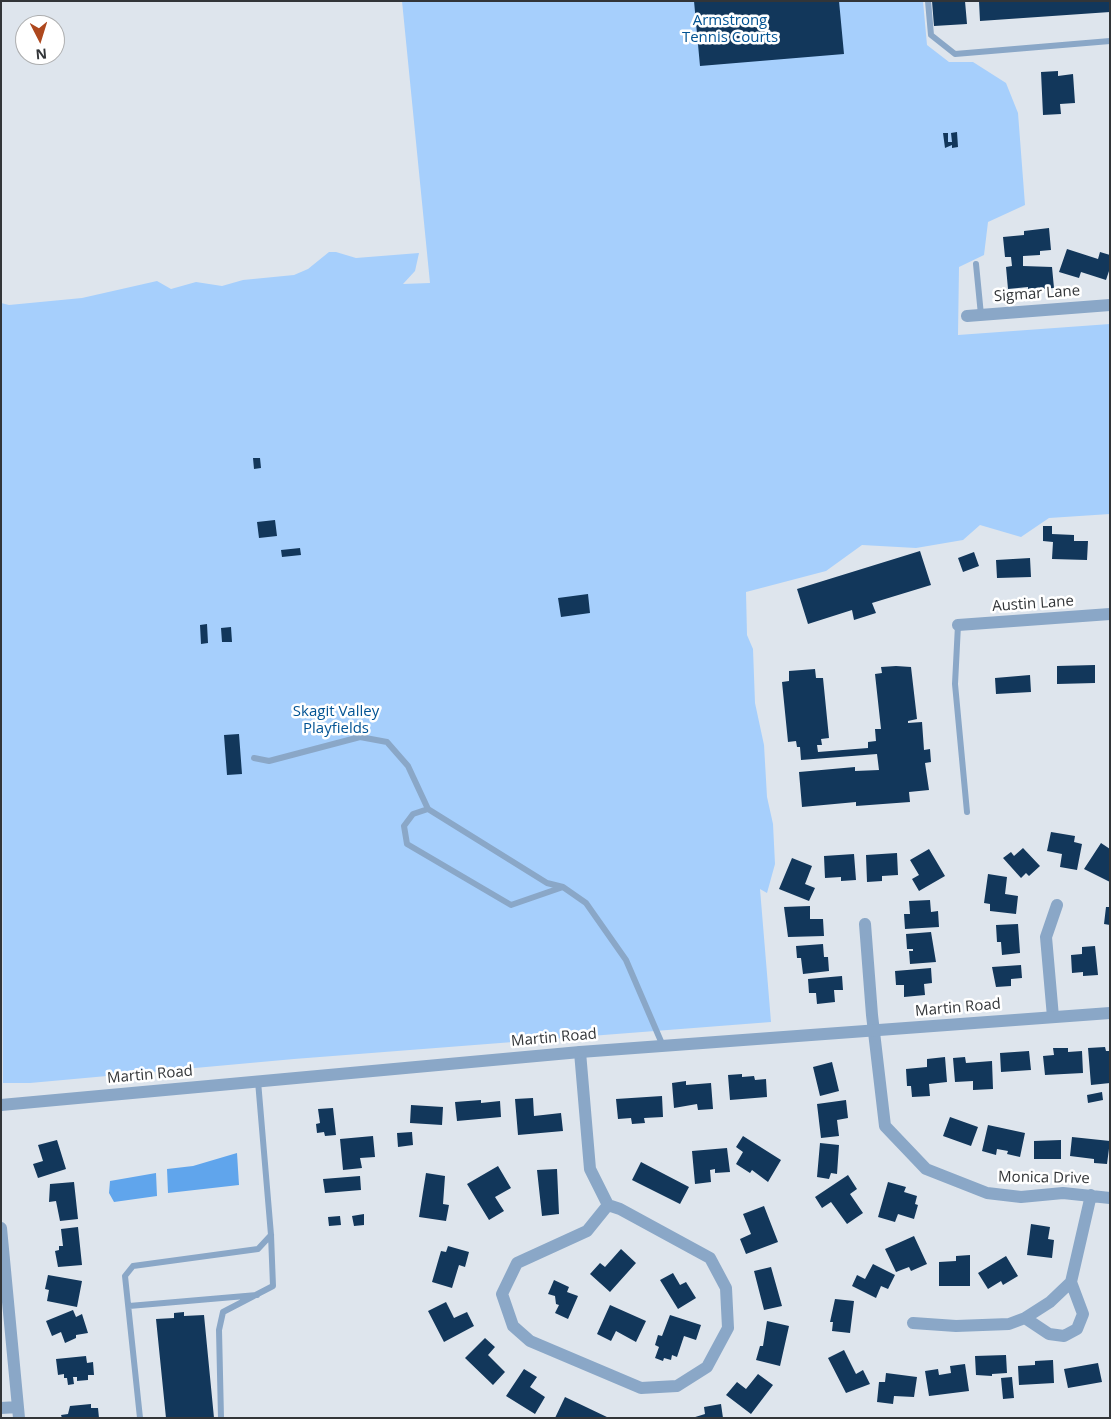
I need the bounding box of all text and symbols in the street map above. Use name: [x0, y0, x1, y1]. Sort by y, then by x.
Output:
park label: Armstrong Tennis Courts: [682, 12, 778, 47]
north arrow: [15, 15, 65, 65]
text: N: [35, 44, 48, 64]
street label: Sigmar Lane: [993, 282, 1081, 306]
street label: Austin Lane: [992, 592, 1074, 616]
park label: Skagit Valley Playfields: [293, 703, 379, 738]
street label: Martin Road: [914, 995, 1002, 1021]
street label: Martin Road: [510, 1025, 598, 1051]
street label: Martin Road: [106, 1062, 194, 1088]
street label: Monica Drive: [998, 1168, 1090, 1188]

